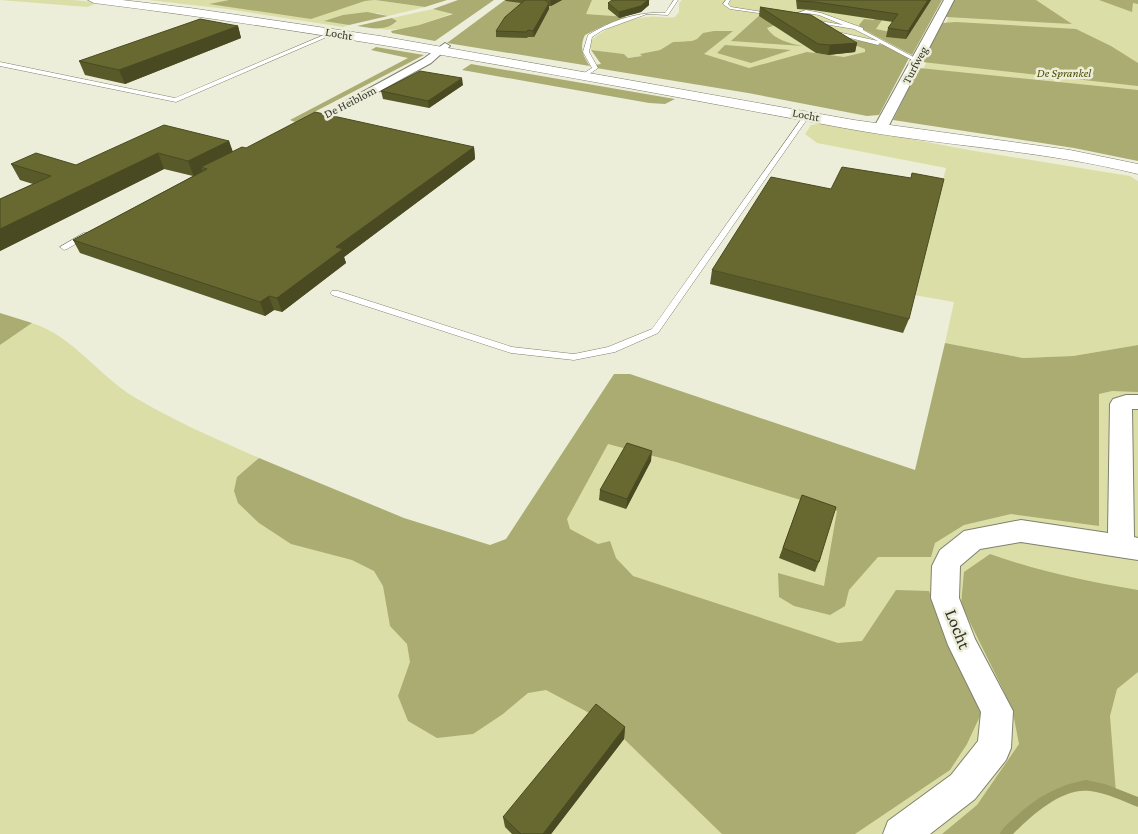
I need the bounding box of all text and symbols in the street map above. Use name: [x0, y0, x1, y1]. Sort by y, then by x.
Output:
street label: Locht: [324, 25, 355, 43]
street label: Turfweg: [899, 44, 931, 86]
park label: De Sprankel: [1037, 66, 1092, 80]
street label: De Heiblom: [322, 83, 379, 121]
street label: Locht: [791, 106, 822, 125]
street label: Locht: [941, 606, 975, 653]

